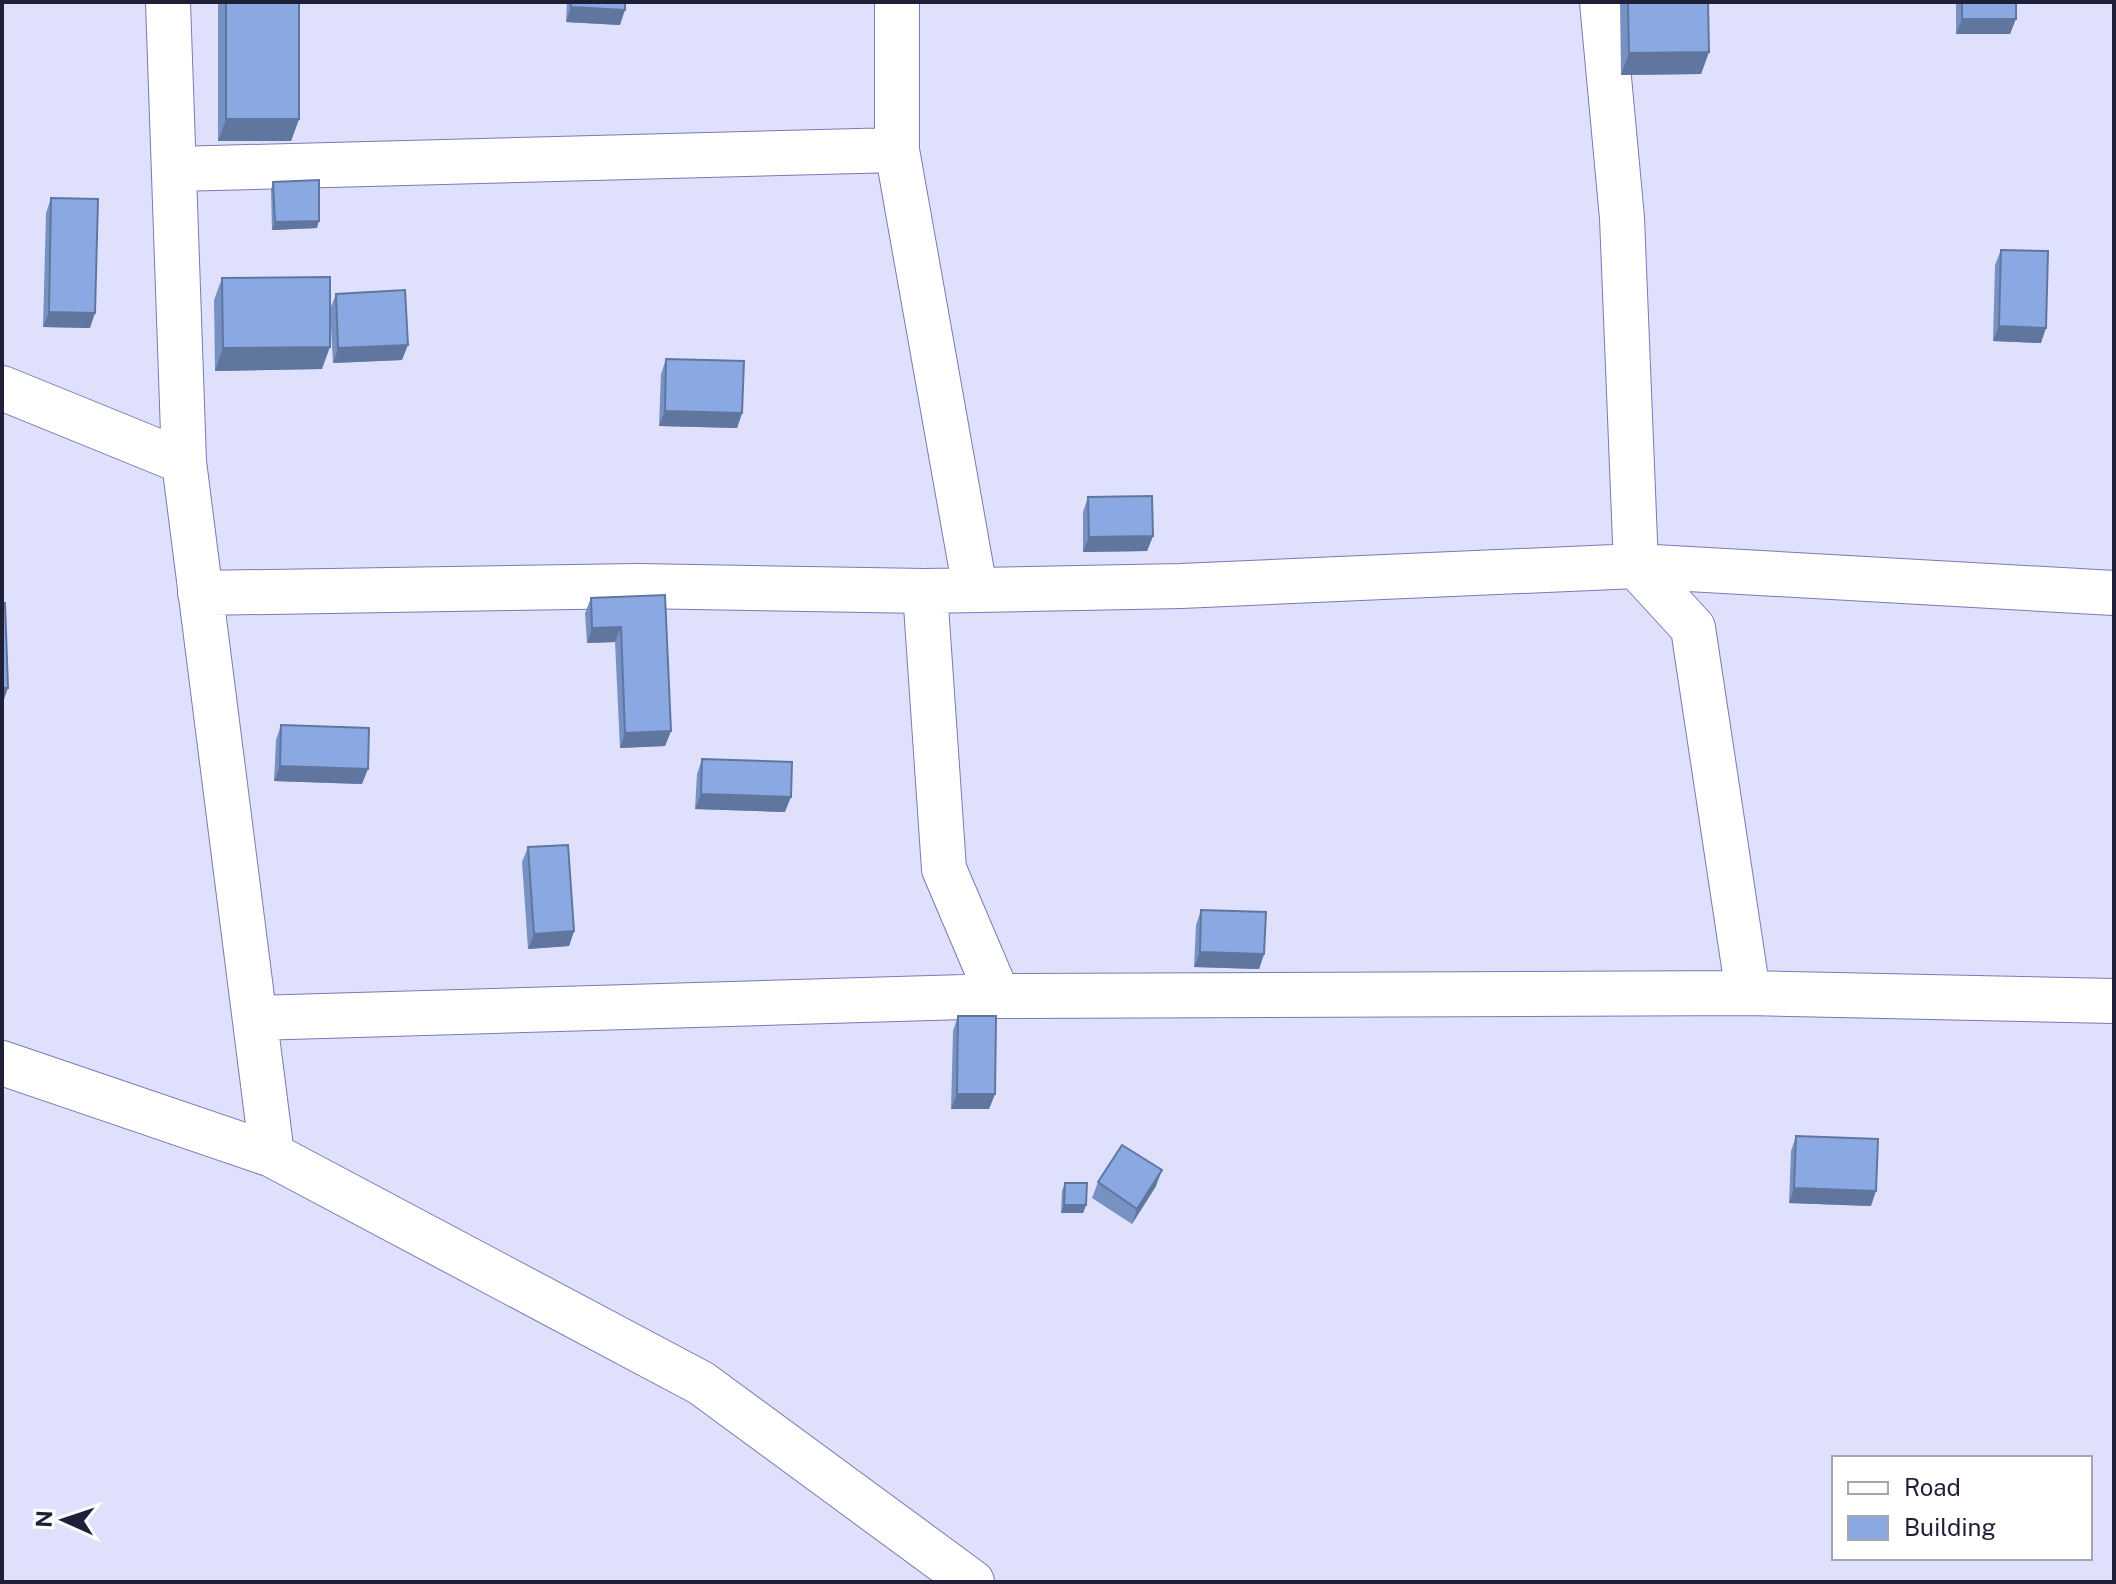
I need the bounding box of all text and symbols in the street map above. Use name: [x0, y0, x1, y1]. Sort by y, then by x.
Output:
legend: [1832, 1456, 2092, 1560]
text: Road: [1904, 1473, 1961, 1501]
north arrow: [24, 1480, 104, 1560]
text: N: [31, 1510, 57, 1528]
text: Building: [1904, 1513, 1996, 1541]

